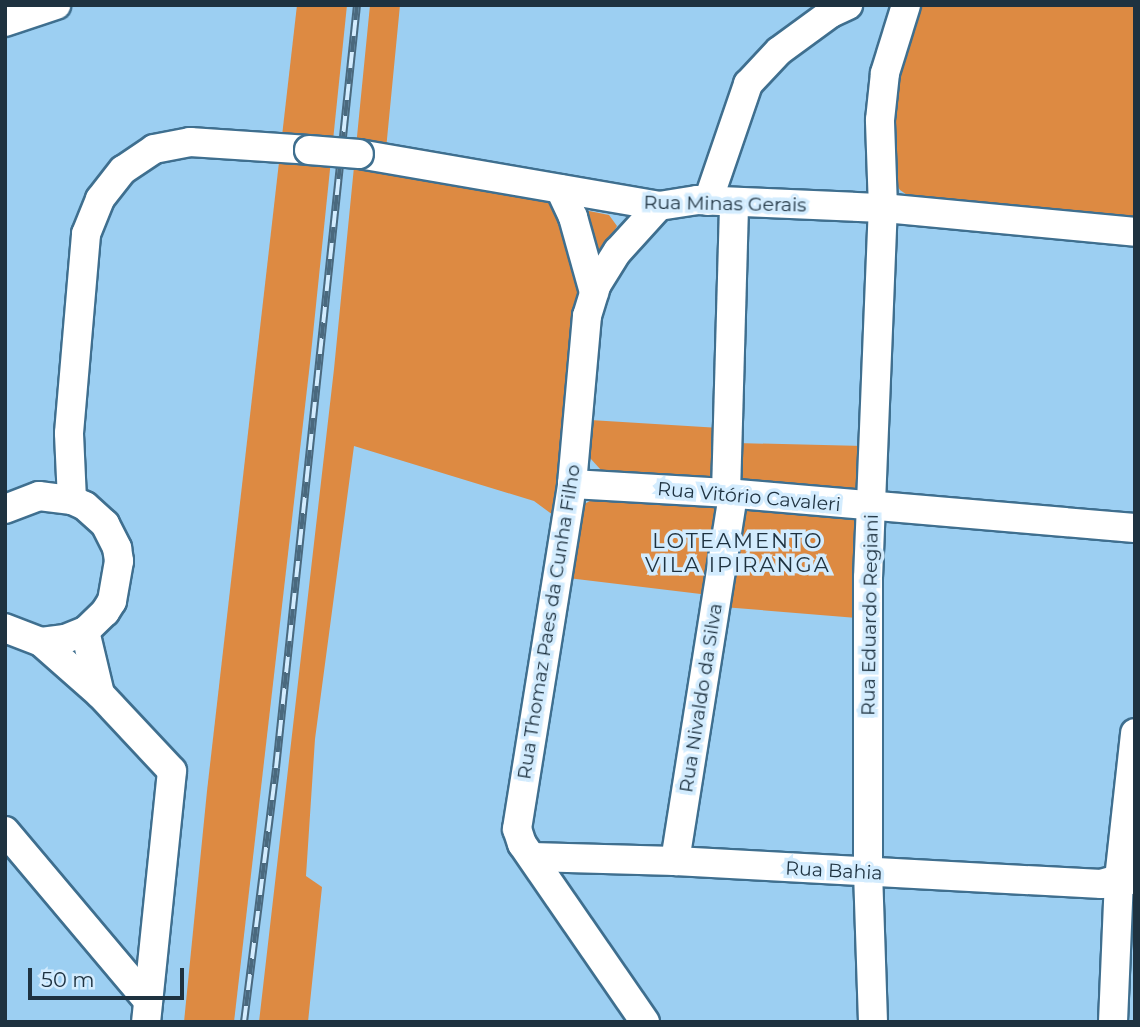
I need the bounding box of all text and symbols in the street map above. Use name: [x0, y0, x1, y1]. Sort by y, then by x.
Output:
street label: Rua Minas Gerais: [643, 191, 807, 217]
street label: Rua Thomaz Paes da Cunha Filho: [513, 463, 585, 781]
street label: Rua Vitório Cavaleri: [656, 478, 842, 516]
street label: Rua Eduardo Regiani: [857, 514, 883, 716]
district label: LOTEAMENTO VILA IPIRANGA: [647, 528, 829, 578]
street label: Rua Nivaldo da Silva: [675, 602, 727, 794]
street label: Rua Bahia: [785, 857, 883, 885]
scale bar: [32, 954, 187, 998]
text: 50 m: [41, 967, 95, 992]

